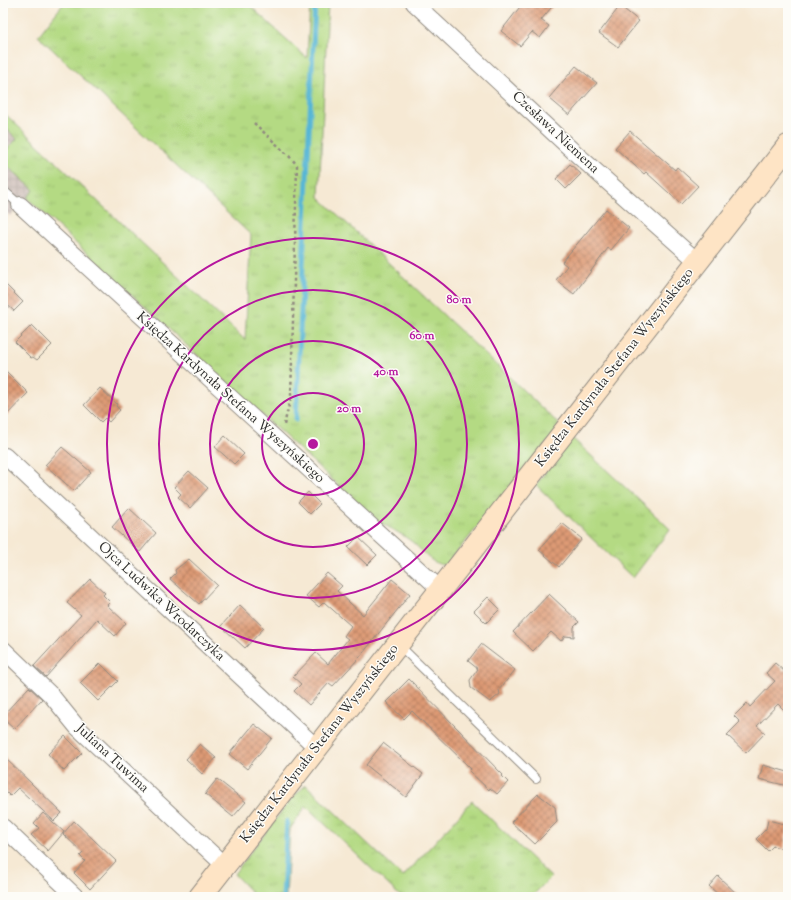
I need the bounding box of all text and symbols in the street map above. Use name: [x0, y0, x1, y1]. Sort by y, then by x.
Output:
street label: Czesława Niemena: [507, 87, 603, 179]
street label: Księdza Kardynała Stefana Wyszyńskiego: [531, 264, 699, 472]
text: 80 m: [447, 291, 471, 309]
street label: Księdza Kardynała Stefana Wyszyńskiego: [131, 308, 329, 488]
text: 60 m: [410, 327, 434, 345]
text: 40 m: [373, 363, 398, 381]
text: 20 m: [337, 400, 361, 418]
centre of rings: [306, 437, 320, 451]
street label: Ojca Ludwika Wrodarczyka: [93, 538, 229, 667]
street label: Księdza Kardynała Stefana Wyszyńskiego: [236, 640, 404, 848]
street label: Juliana Tuwima: [70, 719, 153, 799]

